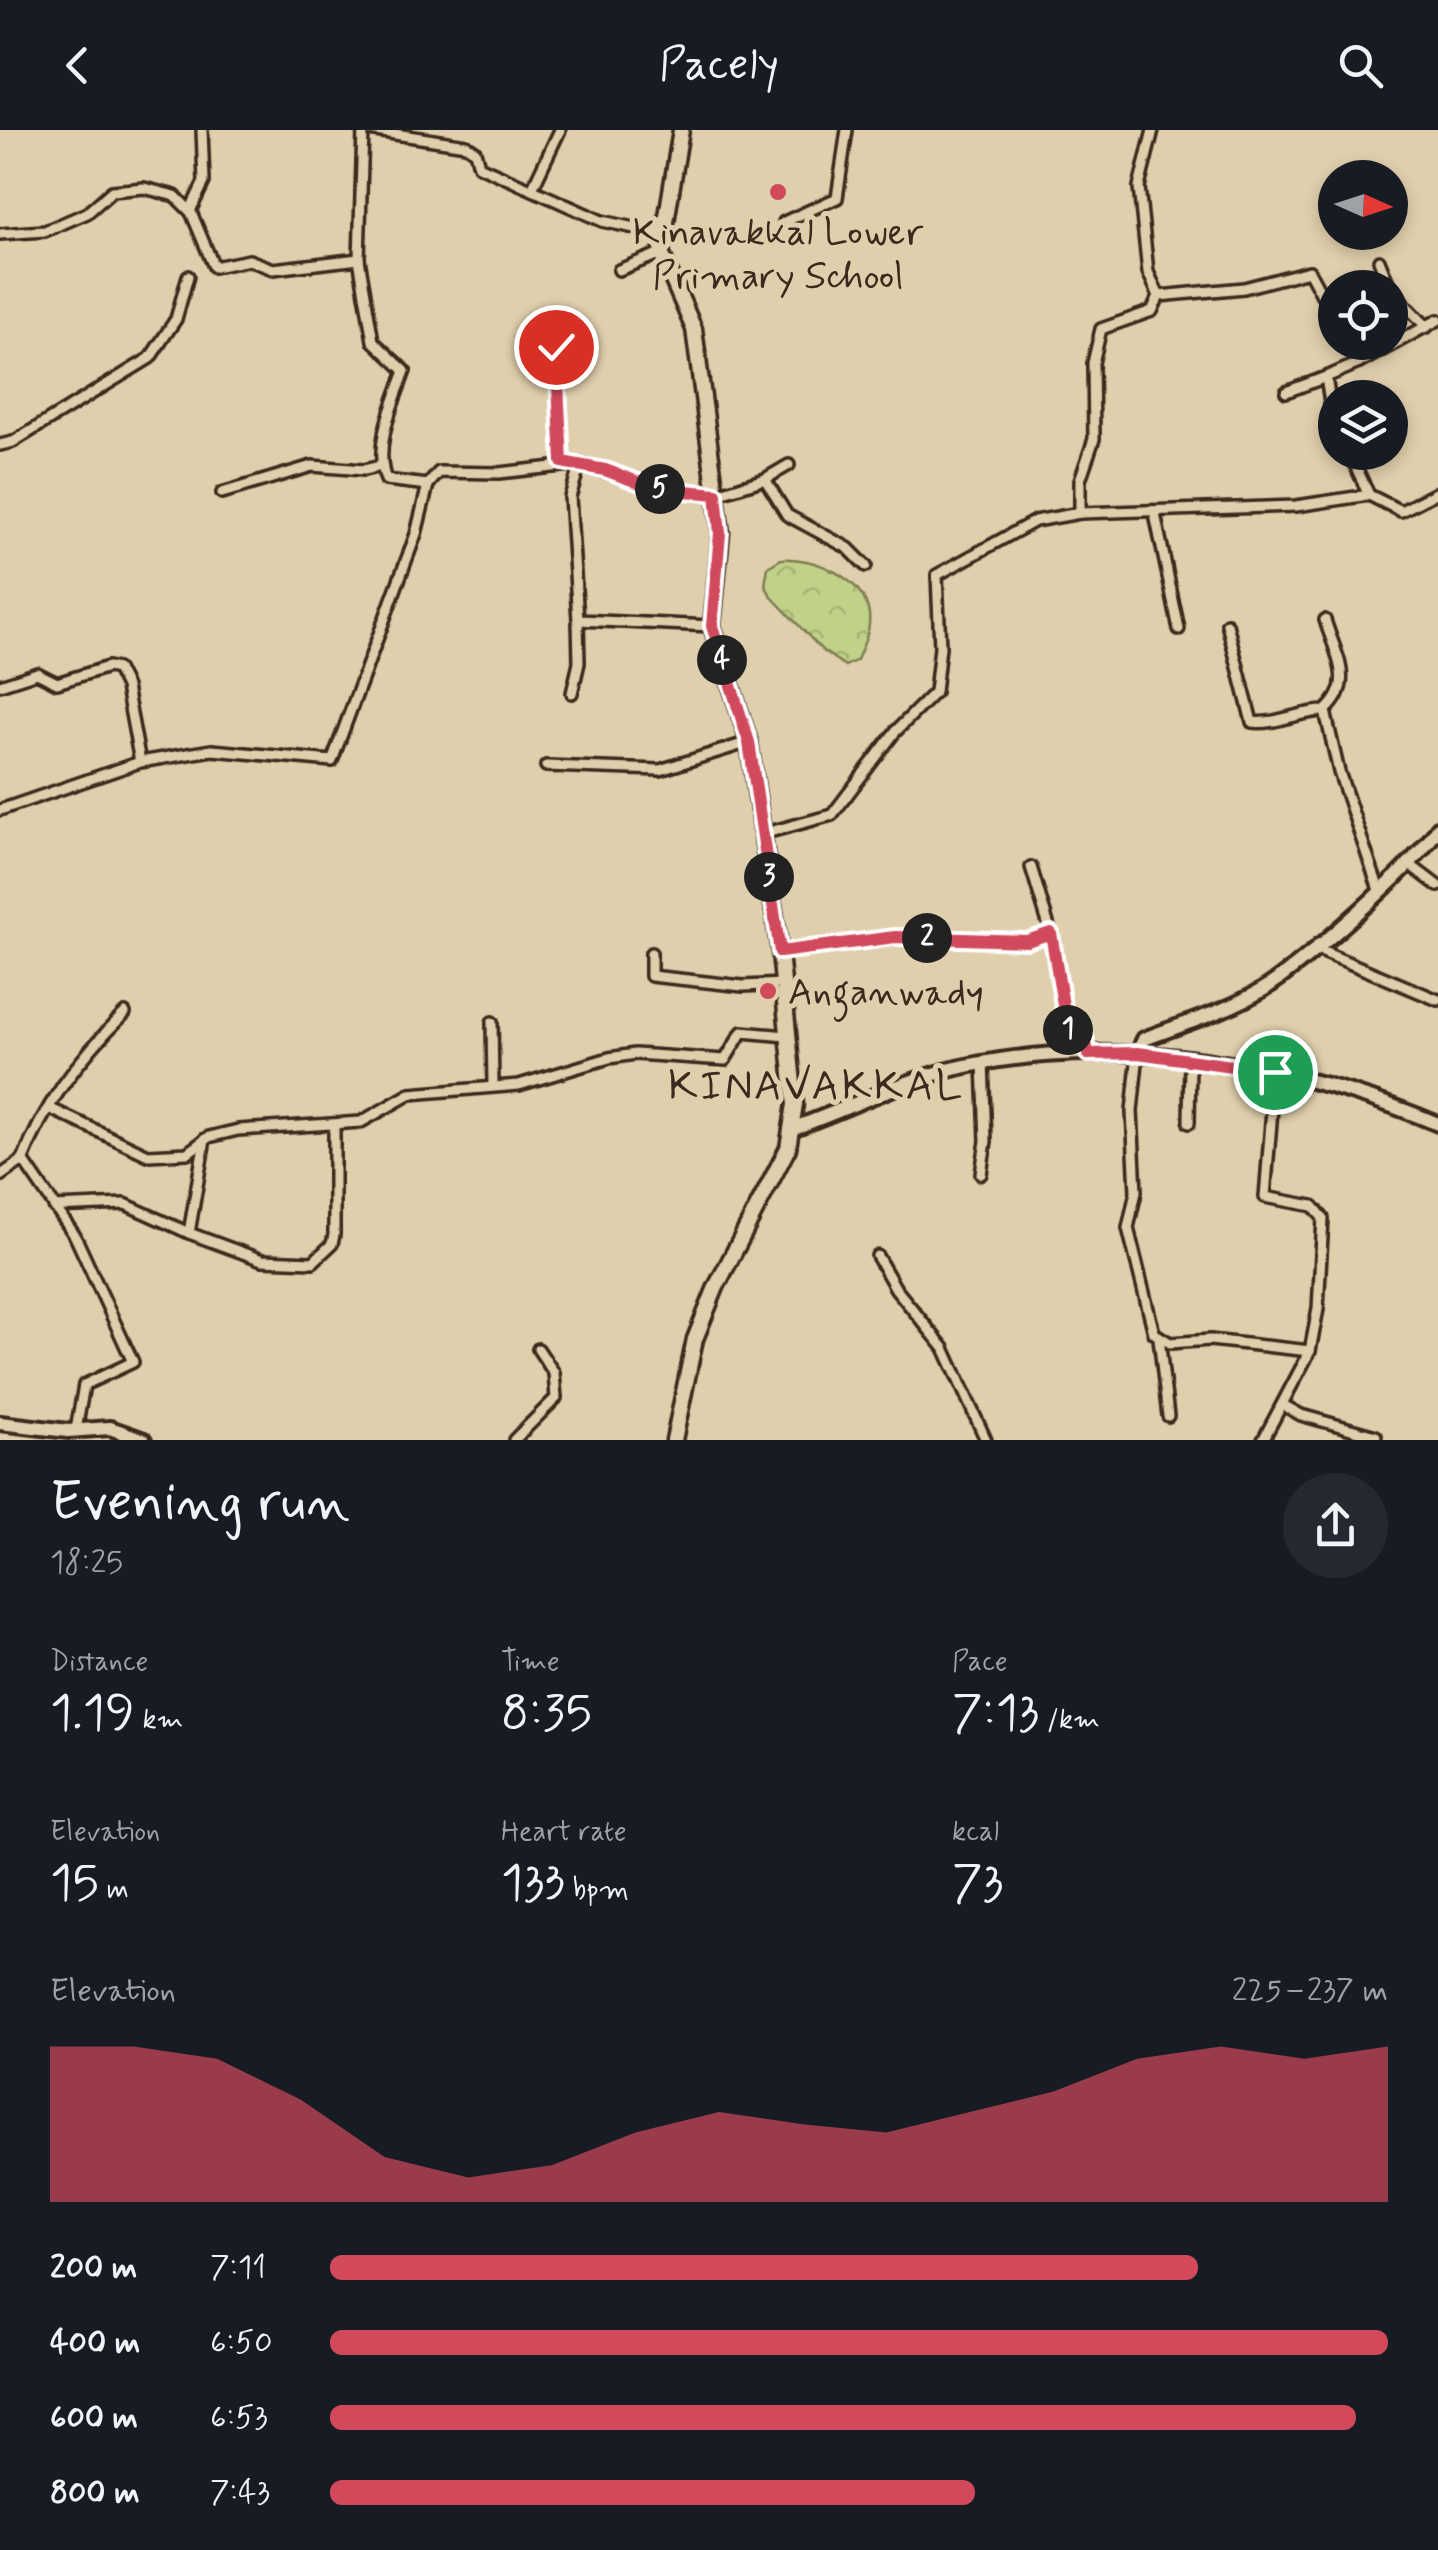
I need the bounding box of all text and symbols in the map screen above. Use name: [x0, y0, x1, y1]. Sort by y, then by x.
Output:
text: Pacely: [659, 36, 779, 95]
icon: back: [50, 38, 105, 93]
icon: search: [1333, 38, 1388, 93]
north arrow: [1318, 160, 1408, 250]
map controls: [1318, 160, 1408, 470]
marker: Kinavakkal Lower Primary School: [767, 181, 789, 203]
place label: Kinavakkal Lower Primary School: [633, 209, 923, 302]
button: locate: [1318, 270, 1408, 360]
pin: [514, 305, 599, 390]
icon: check: [529, 320, 584, 375]
button: layers: [1318, 380, 1408, 470]
pin: 5: [635, 464, 685, 514]
text: 5: [652, 470, 668, 507]
pin: 4: [697, 635, 747, 685]
text: 4: [714, 641, 730, 678]
pin: 3: [744, 852, 794, 902]
text: 3: [763, 858, 775, 895]
pin: 2: [902, 913, 952, 963]
text: 2: [920, 919, 934, 956]
place label: Anganwady: [788, 969, 984, 1022]
marker: Anganwady: [757, 980, 779, 1002]
pin: 1: [1043, 1005, 1093, 1055]
text: 1: [1062, 1011, 1074, 1048]
pin: [1233, 1030, 1318, 1115]
icon: arrive: [1248, 1045, 1303, 1100]
district label: KINAVAKKAL: [668, 1060, 964, 1115]
text: Evening run: [50, 1468, 350, 1540]
button: share: [1283, 1473, 1388, 1578]
text: 18:25: [50, 1542, 123, 1584]
text: Distance: [50, 1644, 148, 1681]
text: Time: [501, 1644, 560, 1681]
text: Pace: [952, 1644, 1008, 1681]
text: 1.19: [50, 1681, 135, 1747]
text: 8:35: [501, 1681, 592, 1747]
text: 7:13: [952, 1681, 1039, 1747]
text: km: [135, 1702, 183, 1739]
text: /km: [1039, 1702, 1100, 1739]
text: Elevation: [50, 1814, 160, 1851]
text: Heart rate: [501, 1814, 627, 1851]
text: kcal: [952, 1814, 999, 1851]
text: 15: [50, 1851, 99, 1917]
text: 133: [501, 1851, 565, 1917]
text: 73: [952, 1851, 1004, 1917]
text: m: [99, 1872, 129, 1909]
text: bpm: [565, 1872, 629, 1909]
text: Elevation: [50, 1970, 176, 2012]
text: 225–237 m: [1232, 1970, 1388, 2012]
text: 200 m: [50, 2247, 137, 2289]
text: 7:11: [210, 2247, 266, 2289]
text: 400 m: [50, 2322, 140, 2364]
text: 6:50: [210, 2322, 272, 2364]
text: 600 m: [50, 2397, 138, 2439]
text: 6:53: [210, 2397, 268, 2439]
text: 800 m: [50, 2472, 140, 2514]
text: 7:43: [210, 2472, 270, 2514]

